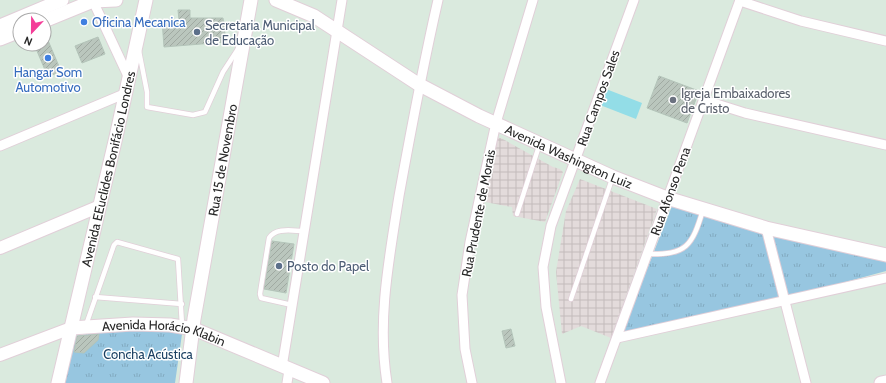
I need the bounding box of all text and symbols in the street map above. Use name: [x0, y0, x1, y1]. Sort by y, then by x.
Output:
north arrow: [12, 12, 52, 52]
place label: Oficina Mecanica: [92, 14, 186, 30]
marker: Oficina Mecanica: [79, 17, 89, 27]
place label: Secretaria Municipal de Educação: [205, 17, 315, 48]
marker: Secretaria Municipal de Educação: [192, 27, 202, 37]
text: N: [22, 33, 34, 49]
street label: Rua Campos Sales: [573, 47, 623, 148]
marker: Hangar Som Automotivo: [43, 53, 53, 63]
place label: Hangar Som Automotivo: [14, 64, 82, 95]
street label: Avenida EEuclides Bonifácio Londres: [78, 69, 138, 268]
place label: Igreja Embaixadores de Cristo: [681, 85, 791, 116]
marker: Igreja Embaixadores de Cristo: [668, 95, 678, 105]
street label: Rua 15 de Novembro: [205, 103, 240, 217]
street label: Avenida Washington Luiz: [503, 121, 635, 192]
street label: Rua Afonso Pena: [647, 144, 694, 237]
street label: Rua Prudente de Morais: [458, 147, 498, 278]
place label: Posto do Papel: [287, 258, 369, 274]
marker: Posto do Papel: [274, 261, 284, 271]
street label: Avenida Horácio Klabin: [101, 316, 228, 349]
park label: Concha Acústica: [103, 346, 194, 362]

